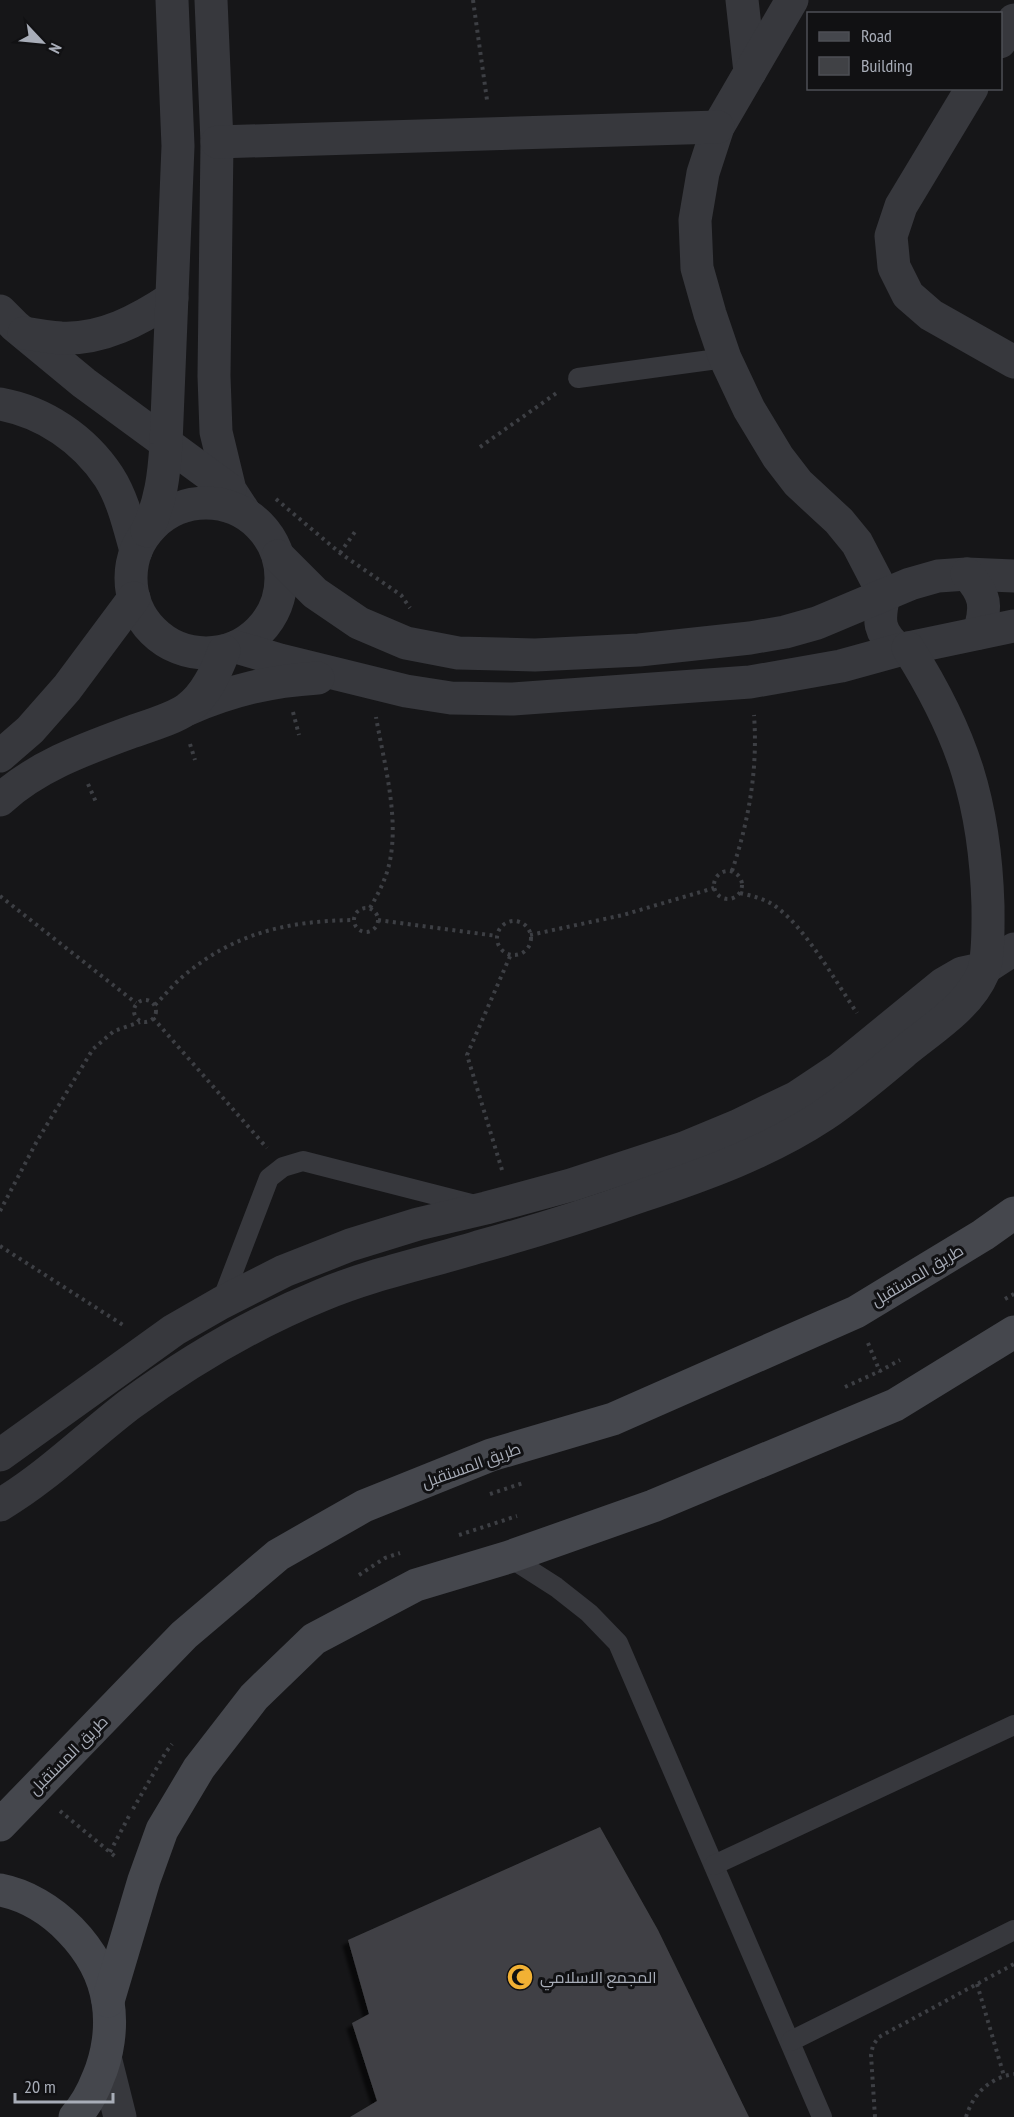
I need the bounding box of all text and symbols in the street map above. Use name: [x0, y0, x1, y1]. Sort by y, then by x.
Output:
north arrow: [12, 12, 72, 72]
legend: [807, 12, 1002, 90]
text: Road: [861, 24, 892, 47]
text: N: [45, 40, 66, 57]
text: Building: [861, 54, 913, 77]
street label: طريق المستقبل: [867, 1240, 967, 1311]
street label: طريق المستقبل: [419, 1438, 524, 1493]
street label: طريق المستقبل: [24, 1711, 113, 1800]
mosque icon: المجمع الاسلامي: [505, 1962, 535, 1992]
place label: المجمع الاسلامي: [540, 1967, 656, 1991]
scale bar: [15, 2066, 112, 2104]
text: 20 m: [24, 2075, 56, 2098]

